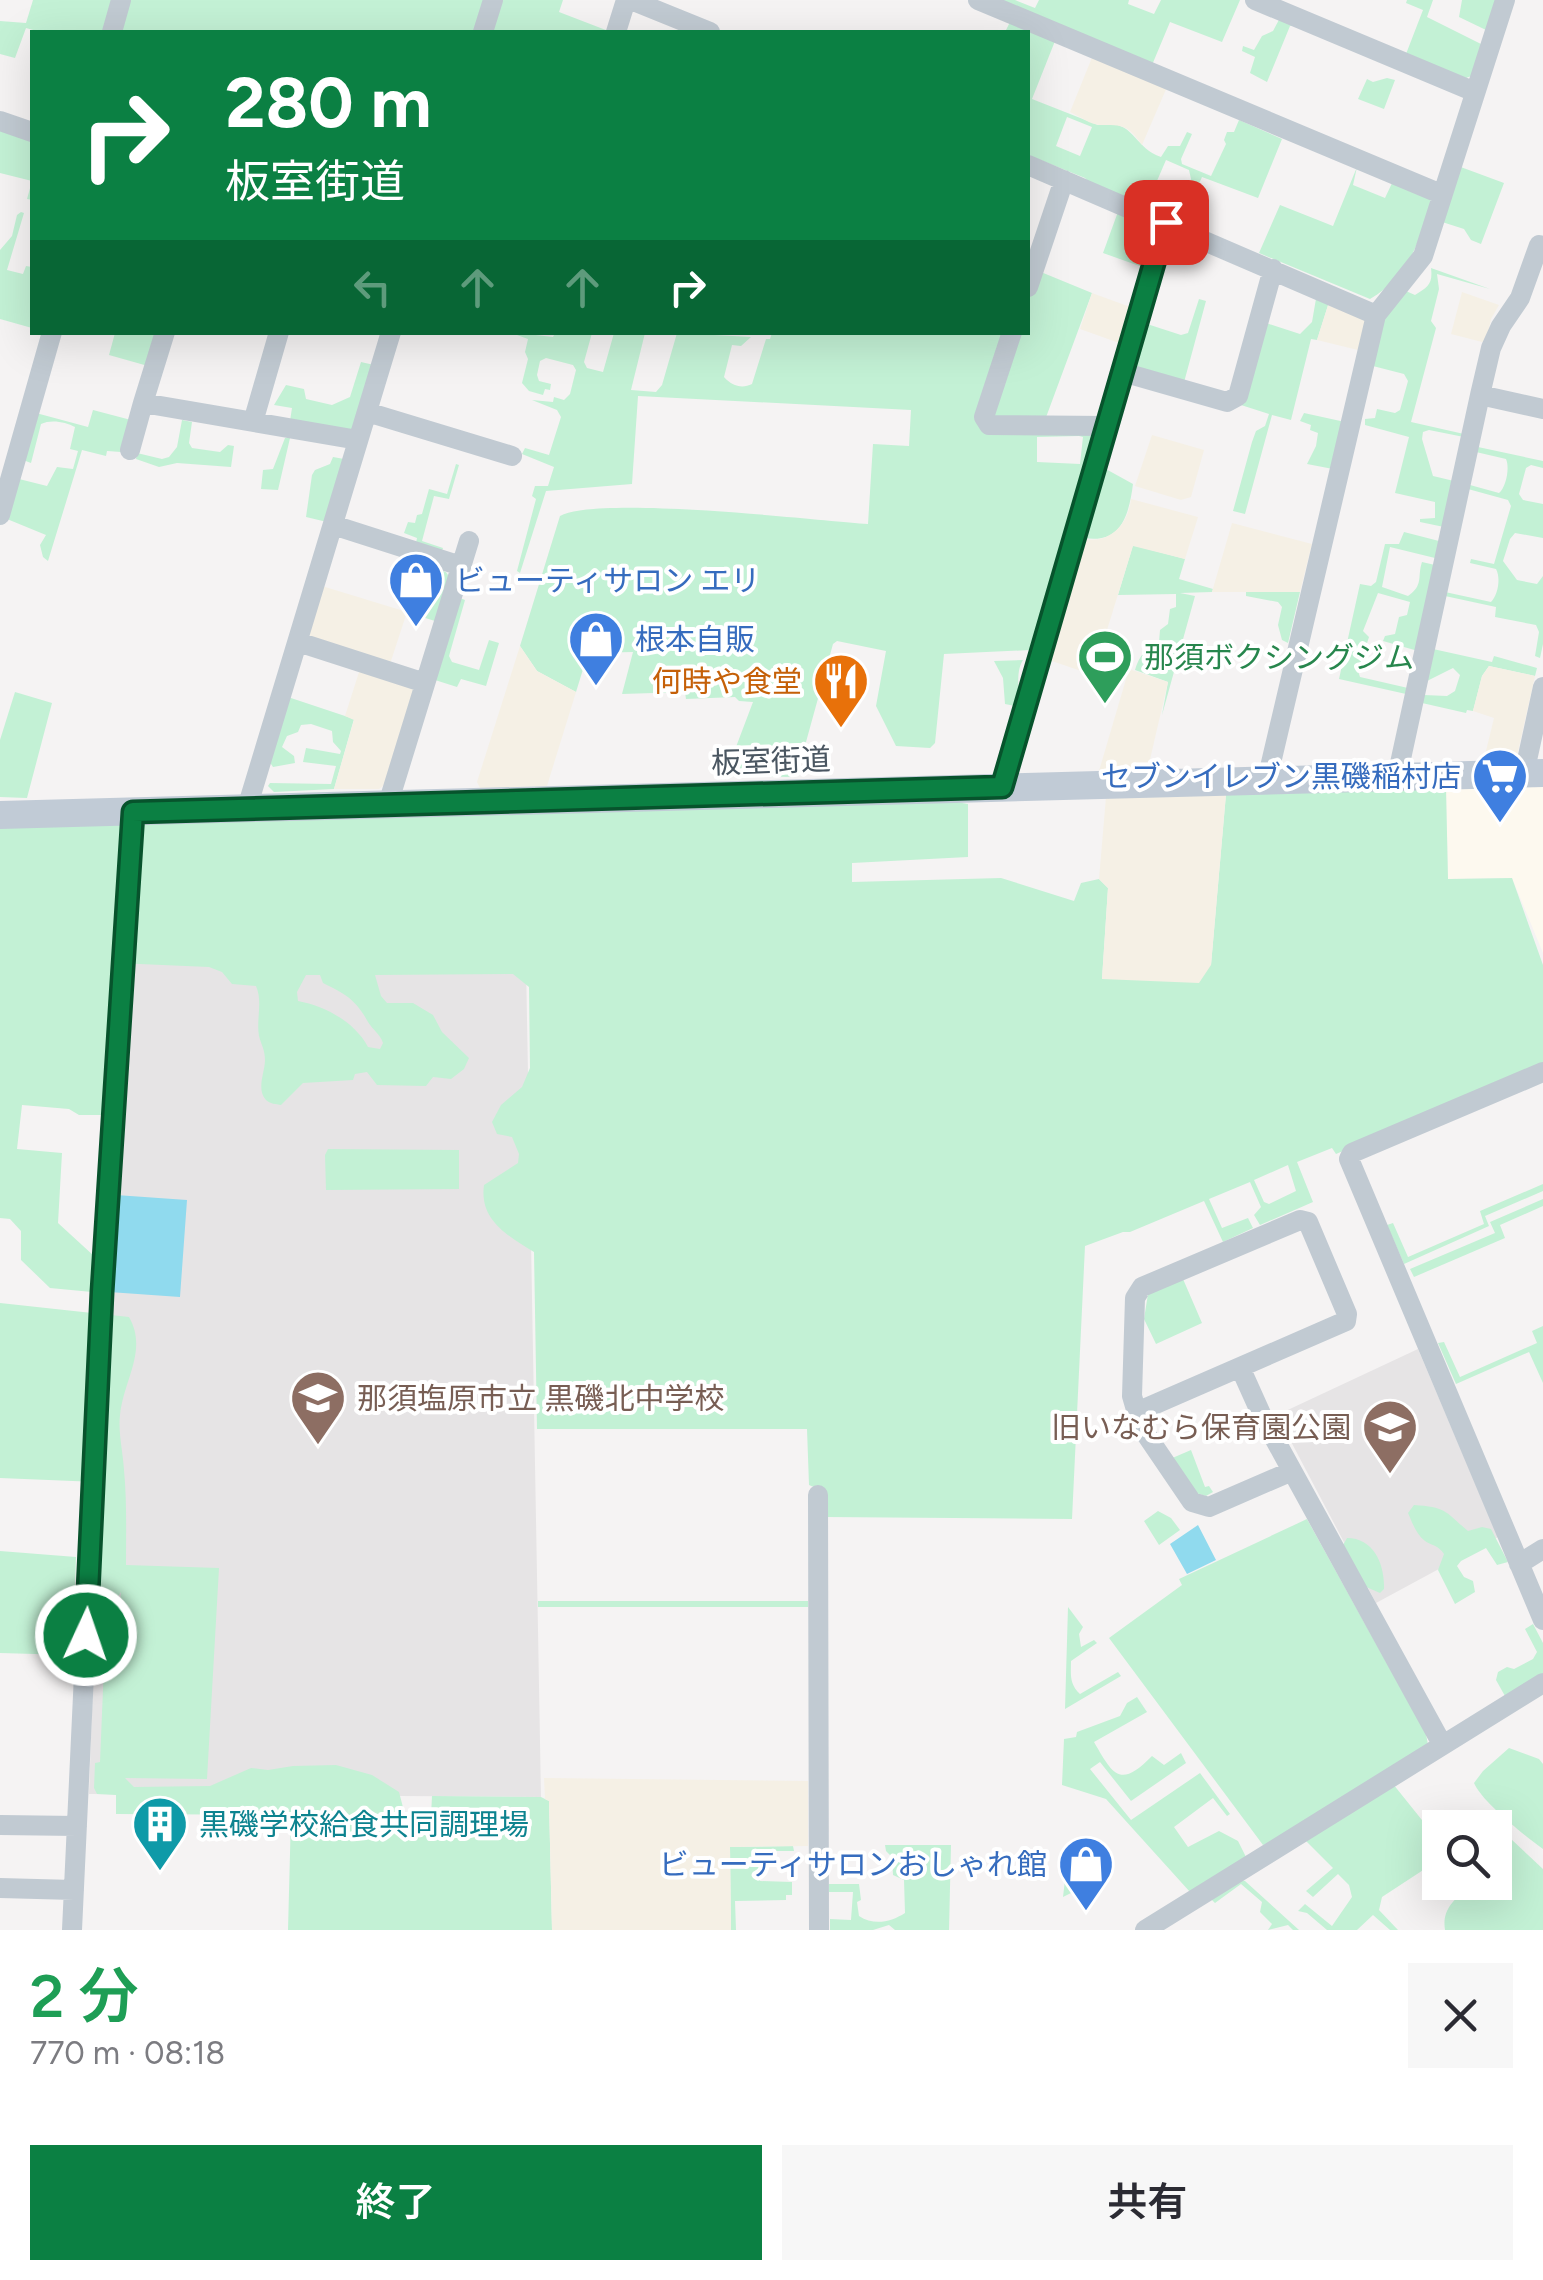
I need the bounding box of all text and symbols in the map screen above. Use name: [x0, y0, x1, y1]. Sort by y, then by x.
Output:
text: 280 m: [225, 60, 431, 145]
icon: right: [60, 70, 190, 200]
text: 板室街道: [225, 154, 405, 208]
pin: [1124, 180, 1209, 265]
icon: arrive: [1139, 195, 1194, 250]
icon: left: [345, 260, 400, 315]
icon: ahead: [450, 260, 505, 315]
icon: ahead: [555, 260, 610, 315]
icon: right: [660, 260, 715, 315]
shop icon: ビューティサロン エリ: [386, 550, 446, 629]
place label: ビューティサロン エリ: [455, 562, 761, 599]
shop icon: 根本自販: [566, 609, 626, 688]
place label: 根本自販: [635, 621, 755, 658]
sports icon: 那須ボクシングジム: [1075, 627, 1135, 706]
place label: 那須ボクシングジム: [1144, 639, 1414, 676]
restaurant icon: 何時や食堂: [811, 651, 871, 730]
place label: 何時や食堂: [652, 663, 802, 700]
street label: 板室街道: [710, 740, 832, 782]
supermarket icon: セブンイレブン黒磯稲村店: [1470, 746, 1530, 825]
place label: セブンイレブン黒磯稲村店: [1101, 758, 1461, 795]
school or university icon: 那須塩原市立 黒磯北中学校: [288, 1368, 348, 1447]
place label: 那須塩原市立 黒磯北中学校: [357, 1380, 724, 1417]
school or university icon: 旧いなむら保育園公園: [1360, 1397, 1420, 1476]
place label: 旧いなむら保育園公園: [1051, 1409, 1351, 1446]
position arrow: [34, 1583, 138, 1687]
building icon: 黒磯学校給食共同調理場: [130, 1794, 190, 1873]
place label: 黒磯学校給食共同調理場: [199, 1806, 529, 1843]
map controls: [1422, 1810, 1512, 1900]
button: search: [1422, 1810, 1512, 1900]
shop icon: ビューティサロンおしゃれ館: [1056, 1834, 1116, 1913]
place label: ビューティサロンおしゃれ館: [659, 1846, 1047, 1883]
text: 2 分: [30, 1960, 139, 2032]
button: close: [1408, 1963, 1513, 2068]
text: 770 m · 08:18: [30, 2034, 225, 2072]
button: 終了: [30, 2145, 762, 2260]
button: 共有: [782, 2145, 1513, 2260]

